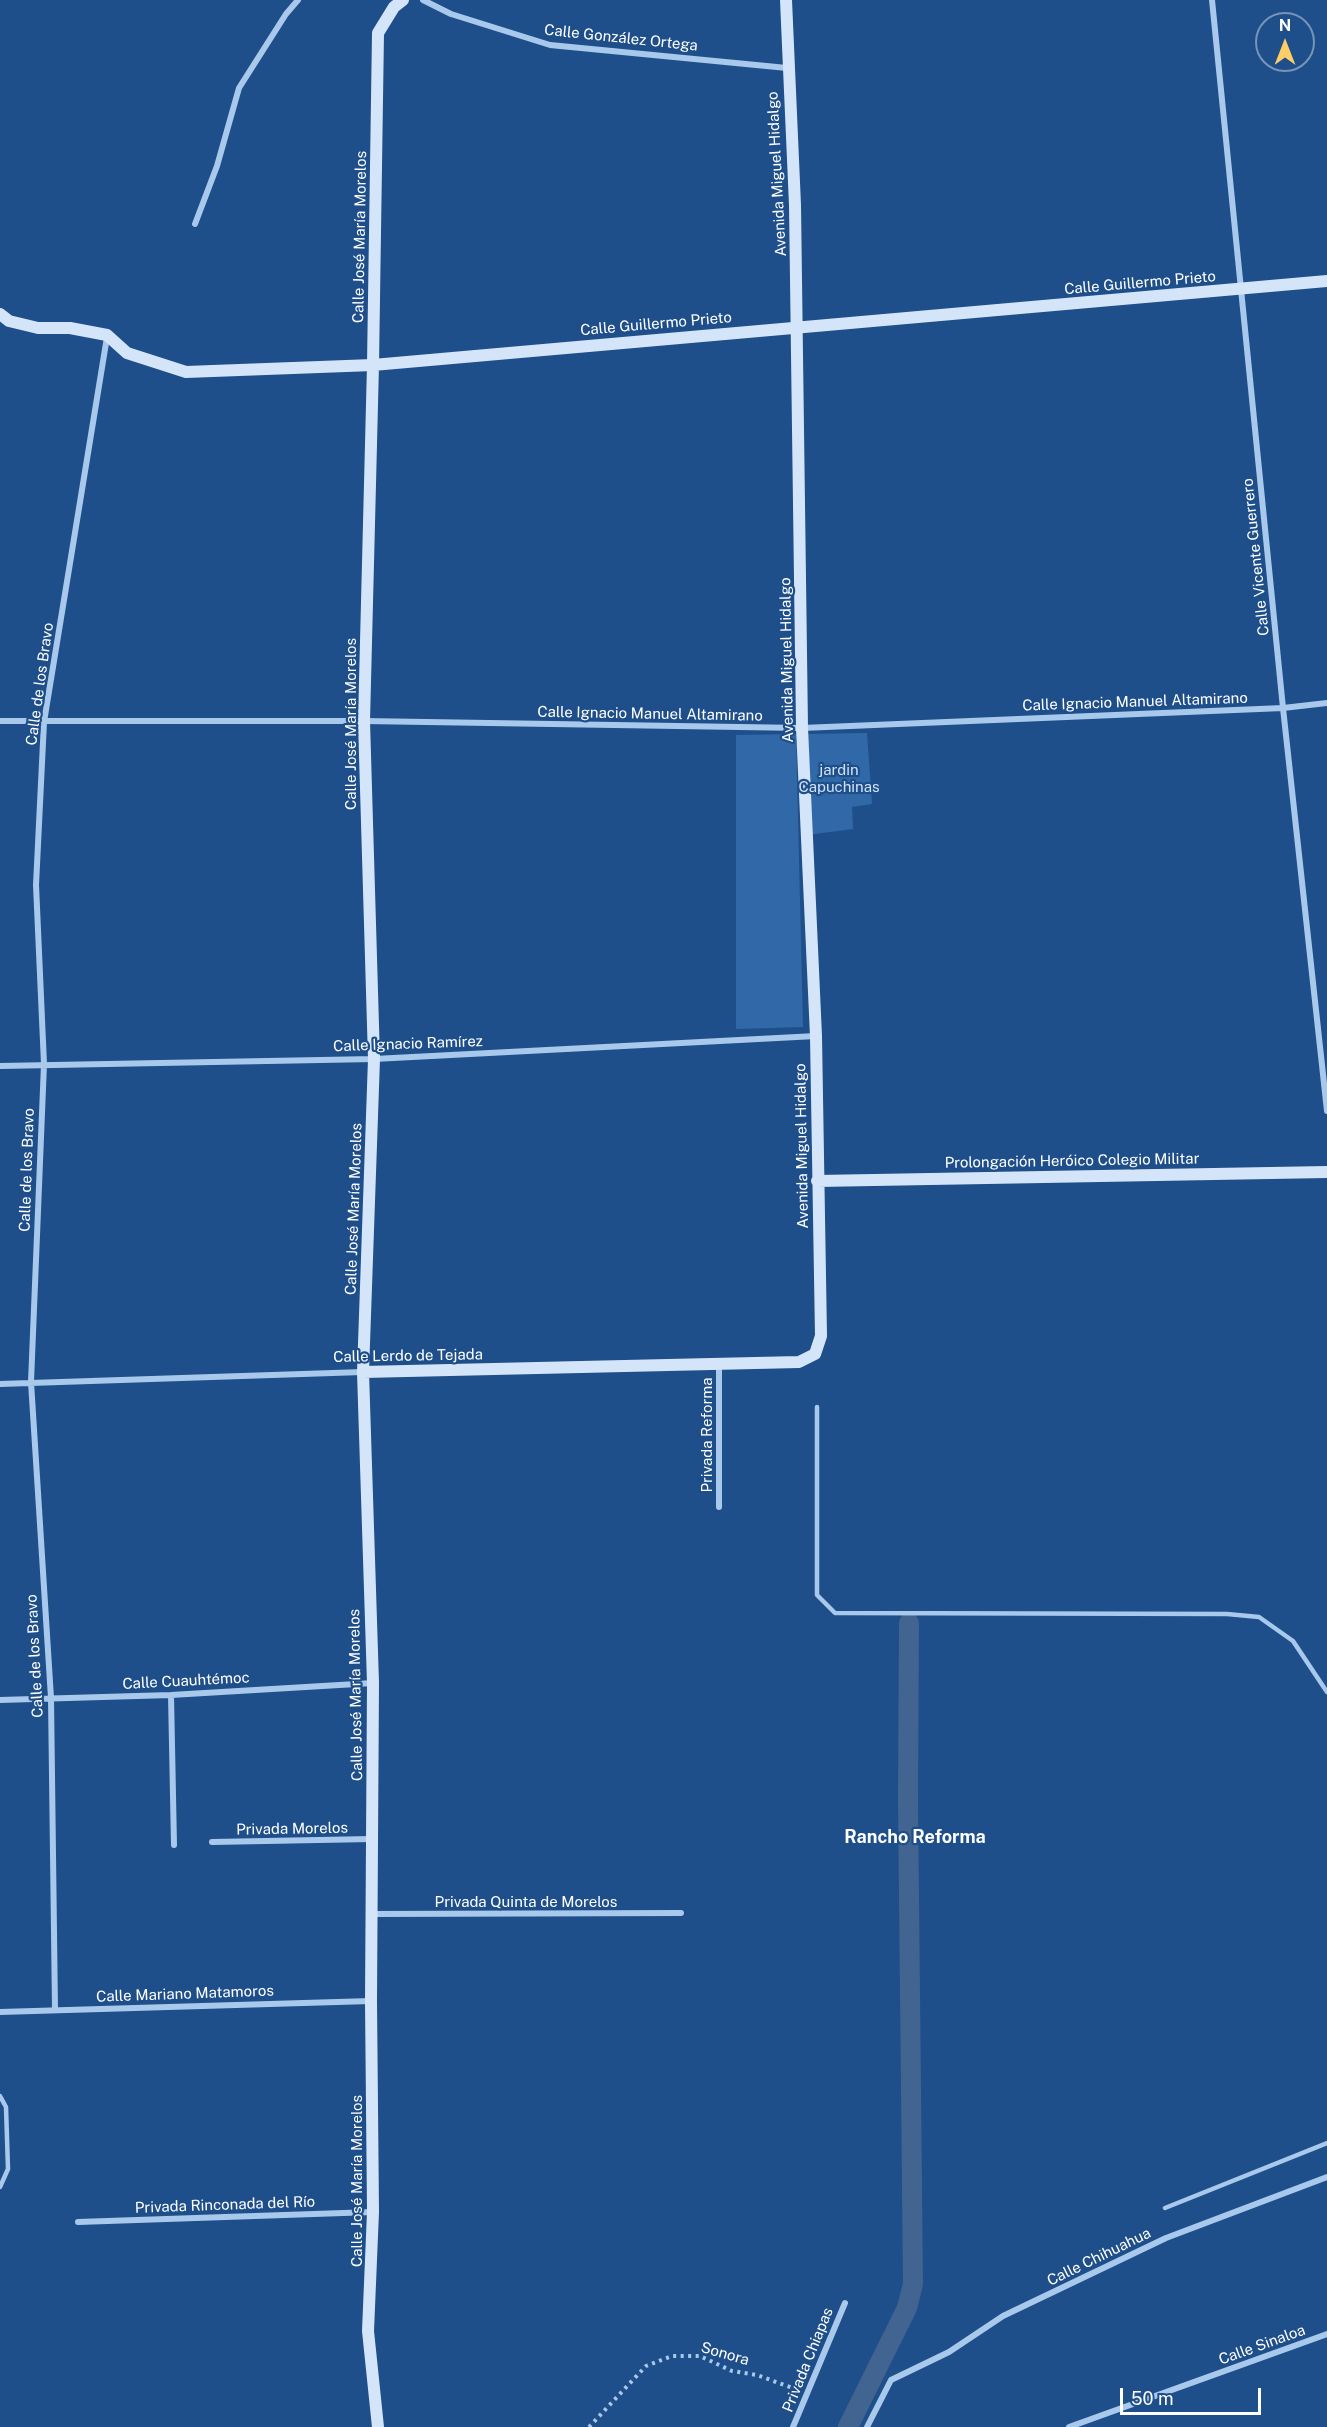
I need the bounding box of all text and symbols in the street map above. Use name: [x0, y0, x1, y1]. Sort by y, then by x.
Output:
north arrow: [1255, 12, 1315, 72]
text: N: [1279, 16, 1291, 35]
street label: Calle González Ortega: [543, 21, 699, 55]
street label: Avenida Miguel Hidalgo: [764, 91, 790, 257]
street label: Calle José María Morelos: [349, 151, 371, 323]
street label: Calle Guillermo Prieto: [1063, 267, 1217, 299]
street label: Calle Guillermo Prieto: [579, 308, 733, 340]
street label: Calle Vicente Guerrero: [1239, 477, 1273, 637]
street label: Avenida Miguel Hidalgo: [777, 577, 797, 743]
street label: Calle de los Bravo: [22, 622, 58, 746]
street label: Calle José María Morelos: [342, 638, 360, 810]
street label: Calle Ignacio Manuel Altamirano: [1022, 689, 1248, 715]
street label: Calle Ignacio Manuel Altamirano: [537, 703, 763, 725]
park label: jardin Capuchinas: [798, 761, 880, 796]
street label: Calle Ignacio Ramírez: [333, 1032, 483, 1056]
street label: Avenida Miguel Hidalgo: [792, 1063, 812, 1229]
street label: Calle de los Bravo: [16, 1108, 38, 1232]
street label: Calle José María Morelos: [342, 1123, 366, 1295]
street label: Prolongación Heróico Colegio Militar: [944, 1150, 1200, 1172]
street label: Calle Lerdo de Tejada: [333, 1346, 483, 1366]
street label: Privada Reforma: [698, 1377, 716, 1493]
street label: Calle de los Bravo: [23, 1594, 47, 1718]
street label: Calle José María Morelos: [345, 1609, 367, 1781]
street label: Calle Cuauhtémoc: [122, 1669, 250, 1693]
street label: Privada Morelos: [236, 1819, 348, 1839]
district label: Rancho Reforma: [844, 1826, 986, 1848]
street label: Privada Quinta de Morelos: [435, 1893, 617, 1911]
street label: Calle Mariano Matamoros: [96, 1982, 274, 2006]
street label: Calle José María Morelos: [348, 2095, 366, 2267]
street label: Privada Rinconada del Río: [135, 2193, 315, 2217]
street label: Calle Chihuahua: [1044, 2224, 1154, 2290]
street label: Privada Chiapas: [779, 2305, 837, 2415]
street label: Calle Sinaloa: [1216, 2321, 1308, 2369]
street label: Sonora: [699, 2339, 751, 2369]
scale bar: [1123, 2376, 1264, 2414]
text: 50 m: [1131, 2388, 1174, 2409]

